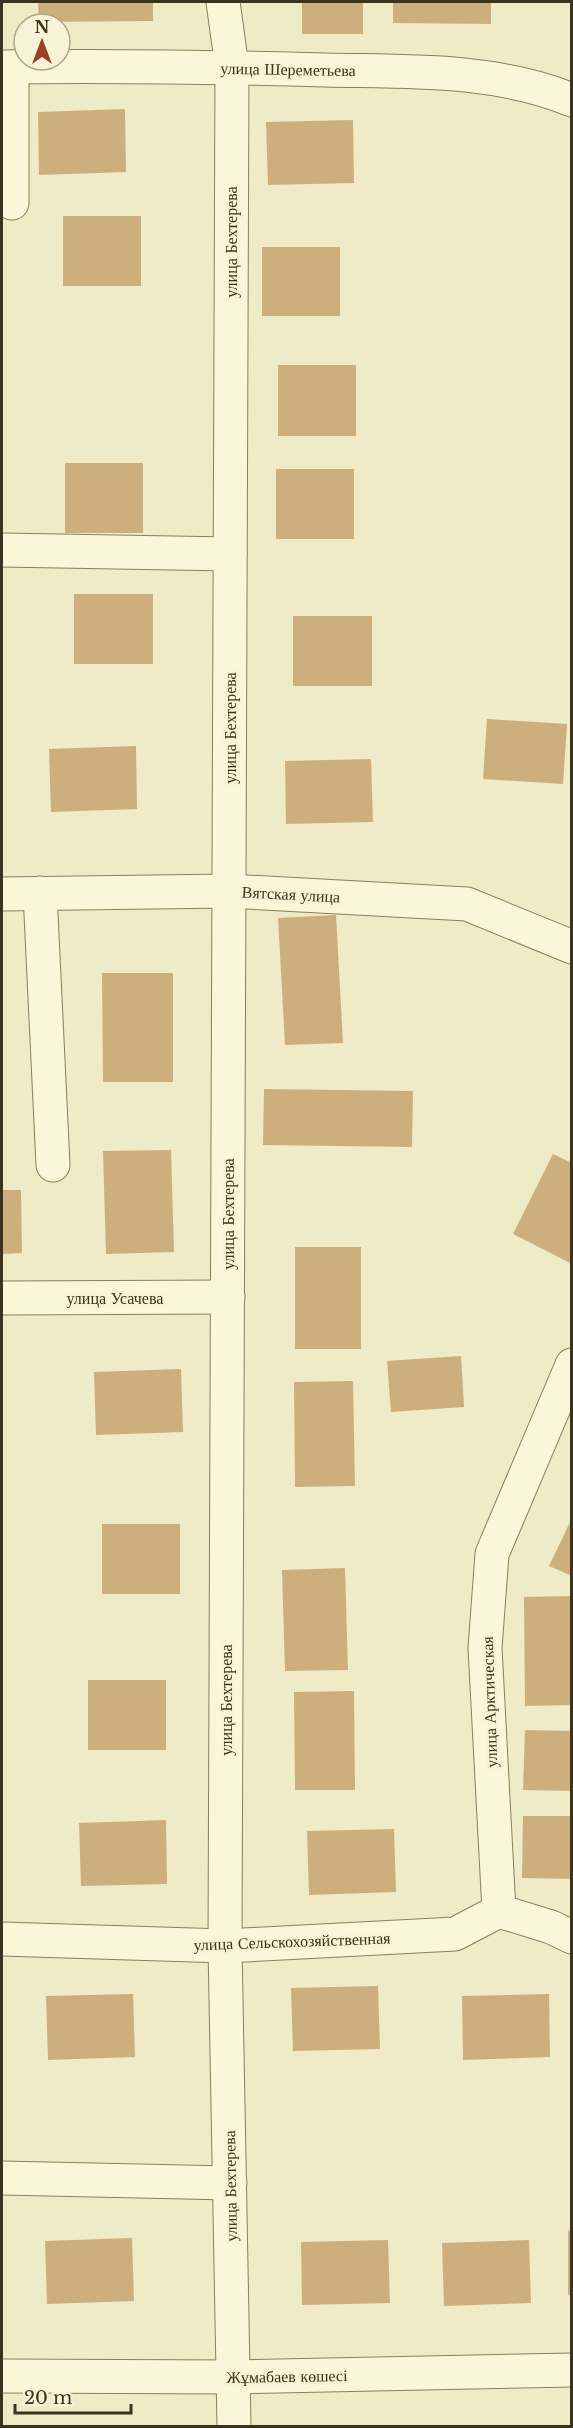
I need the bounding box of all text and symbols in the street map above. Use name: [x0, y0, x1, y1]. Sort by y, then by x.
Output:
north arrow: [12, 12, 72, 72]
text: N: [34, 17, 50, 37]
street label: улица Шереметьева: [220, 58, 356, 80]
street label: улица Бехтерева: [221, 186, 241, 298]
street label: улица Бехтерева: [220, 672, 240, 784]
street label: Вятская улица: [241, 881, 341, 907]
street label: улица Бехтерева: [218, 1158, 238, 1270]
street label: улица Усачева: [67, 1288, 163, 1308]
street label: улица Арктическая: [477, 1635, 501, 1768]
street label: улица Бехтерева: [216, 1644, 236, 1756]
street label: улица Сельскохозяйственная: [193, 1928, 391, 1954]
street label: улица Бехтерева: [219, 2130, 241, 2242]
street label: Жұмабаев көшесі: [226, 2365, 348, 2387]
scale bar: [15, 2377, 130, 2415]
text: 20 m: [24, 2387, 72, 2409]

